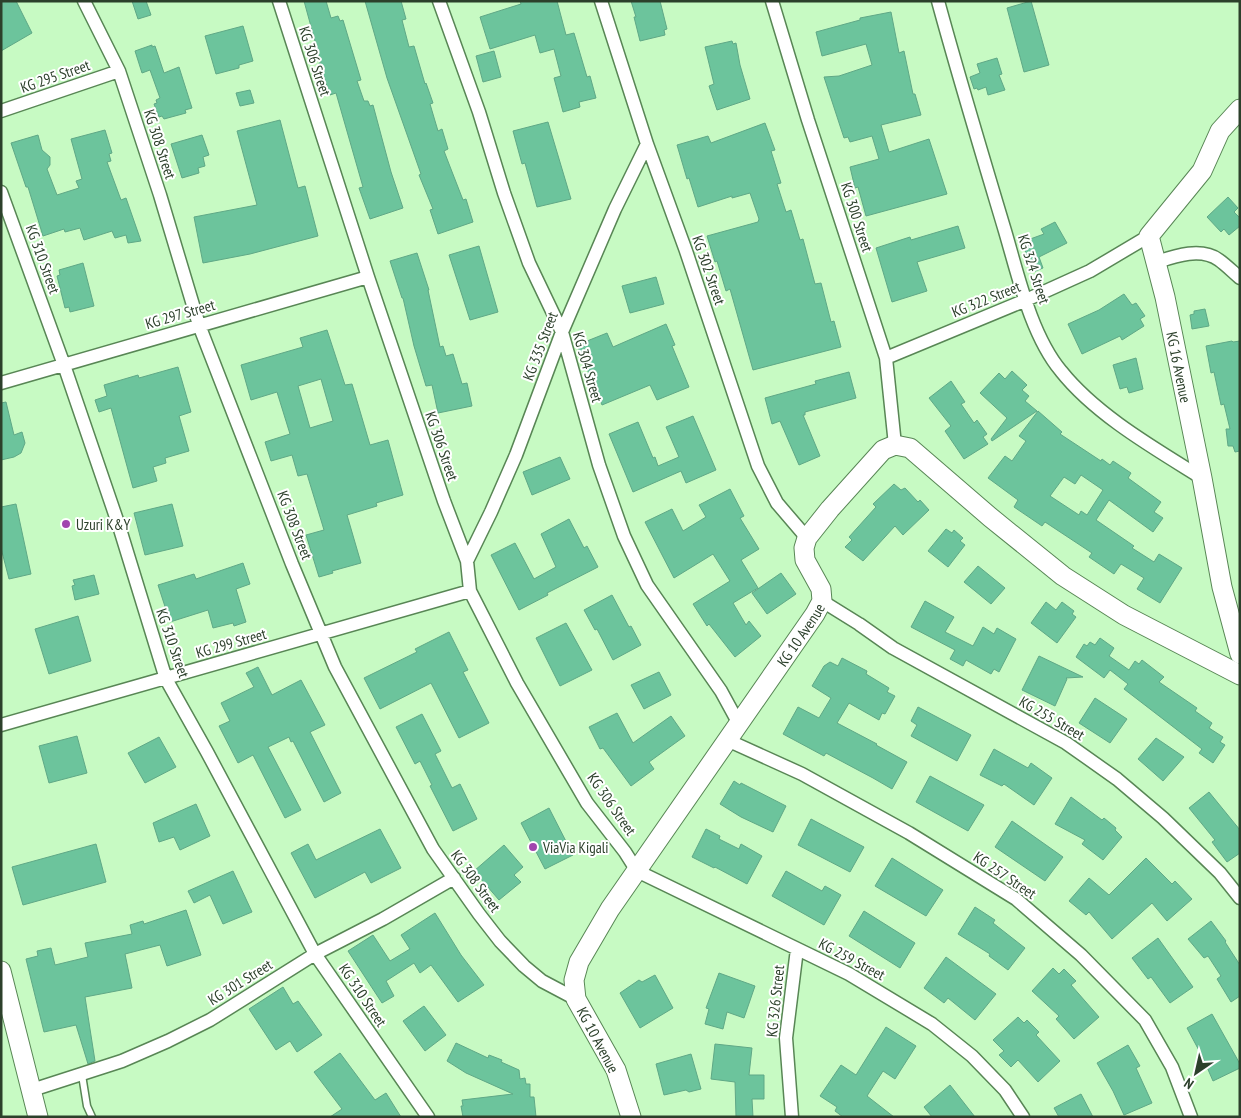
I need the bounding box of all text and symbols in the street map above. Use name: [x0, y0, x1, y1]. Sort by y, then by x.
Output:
street label: KG 306 Street: [295, 24, 335, 98]
street label: KG 295 Street: [18, 55, 92, 97]
street label: KG 308 Street: [140, 107, 180, 181]
street label: KG 300 Street: [837, 180, 877, 254]
street label: KG 310 Street: [22, 222, 64, 296]
street label: KG 324 Street: [1014, 232, 1054, 306]
street label: KG 302 Street: [688, 233, 730, 307]
street label: KG 322 Street: [949, 277, 1023, 321]
street label: KG 297 Street: [143, 295, 217, 333]
street label: KG 335 Street: [518, 309, 562, 383]
street label: KG 304 Street: [569, 330, 607, 404]
street label: KG 16 Avenue: [1163, 330, 1196, 404]
street label: KG 306 Street: [421, 409, 463, 483]
street label: KG 308 Street: [273, 488, 317, 562]
place label: Uzuri K&Y: [76, 515, 131, 534]
marker: Uzuri K&Y: [60, 518, 72, 530]
street label: KG 10 Avenue: [772, 600, 828, 670]
street label: KG 310 Street: [152, 606, 194, 680]
street label: KG 299 Street: [194, 624, 268, 662]
street label: KG 255 Street: [1016, 692, 1088, 744]
street label: KG 306 Street: [584, 769, 640, 839]
place label: ViaVia Kigali: [542, 838, 608, 857]
marker: ViaVia Kigali: [527, 841, 539, 853]
street label: KG 308 Street: [447, 846, 505, 916]
street label: KG 257 Street: [970, 847, 1040, 903]
street label: KG 259 Street: [816, 934, 888, 984]
street label: KG 301 Street: [204, 955, 276, 1009]
street label: KG 310 Street: [335, 960, 391, 1030]
street label: KG 326 Street: [762, 964, 788, 1038]
street label: KG 10 Avenue: [573, 1004, 623, 1076]
north arrow: [1171, 1048, 1221, 1098]
text: N: [1181, 1074, 1197, 1093]

